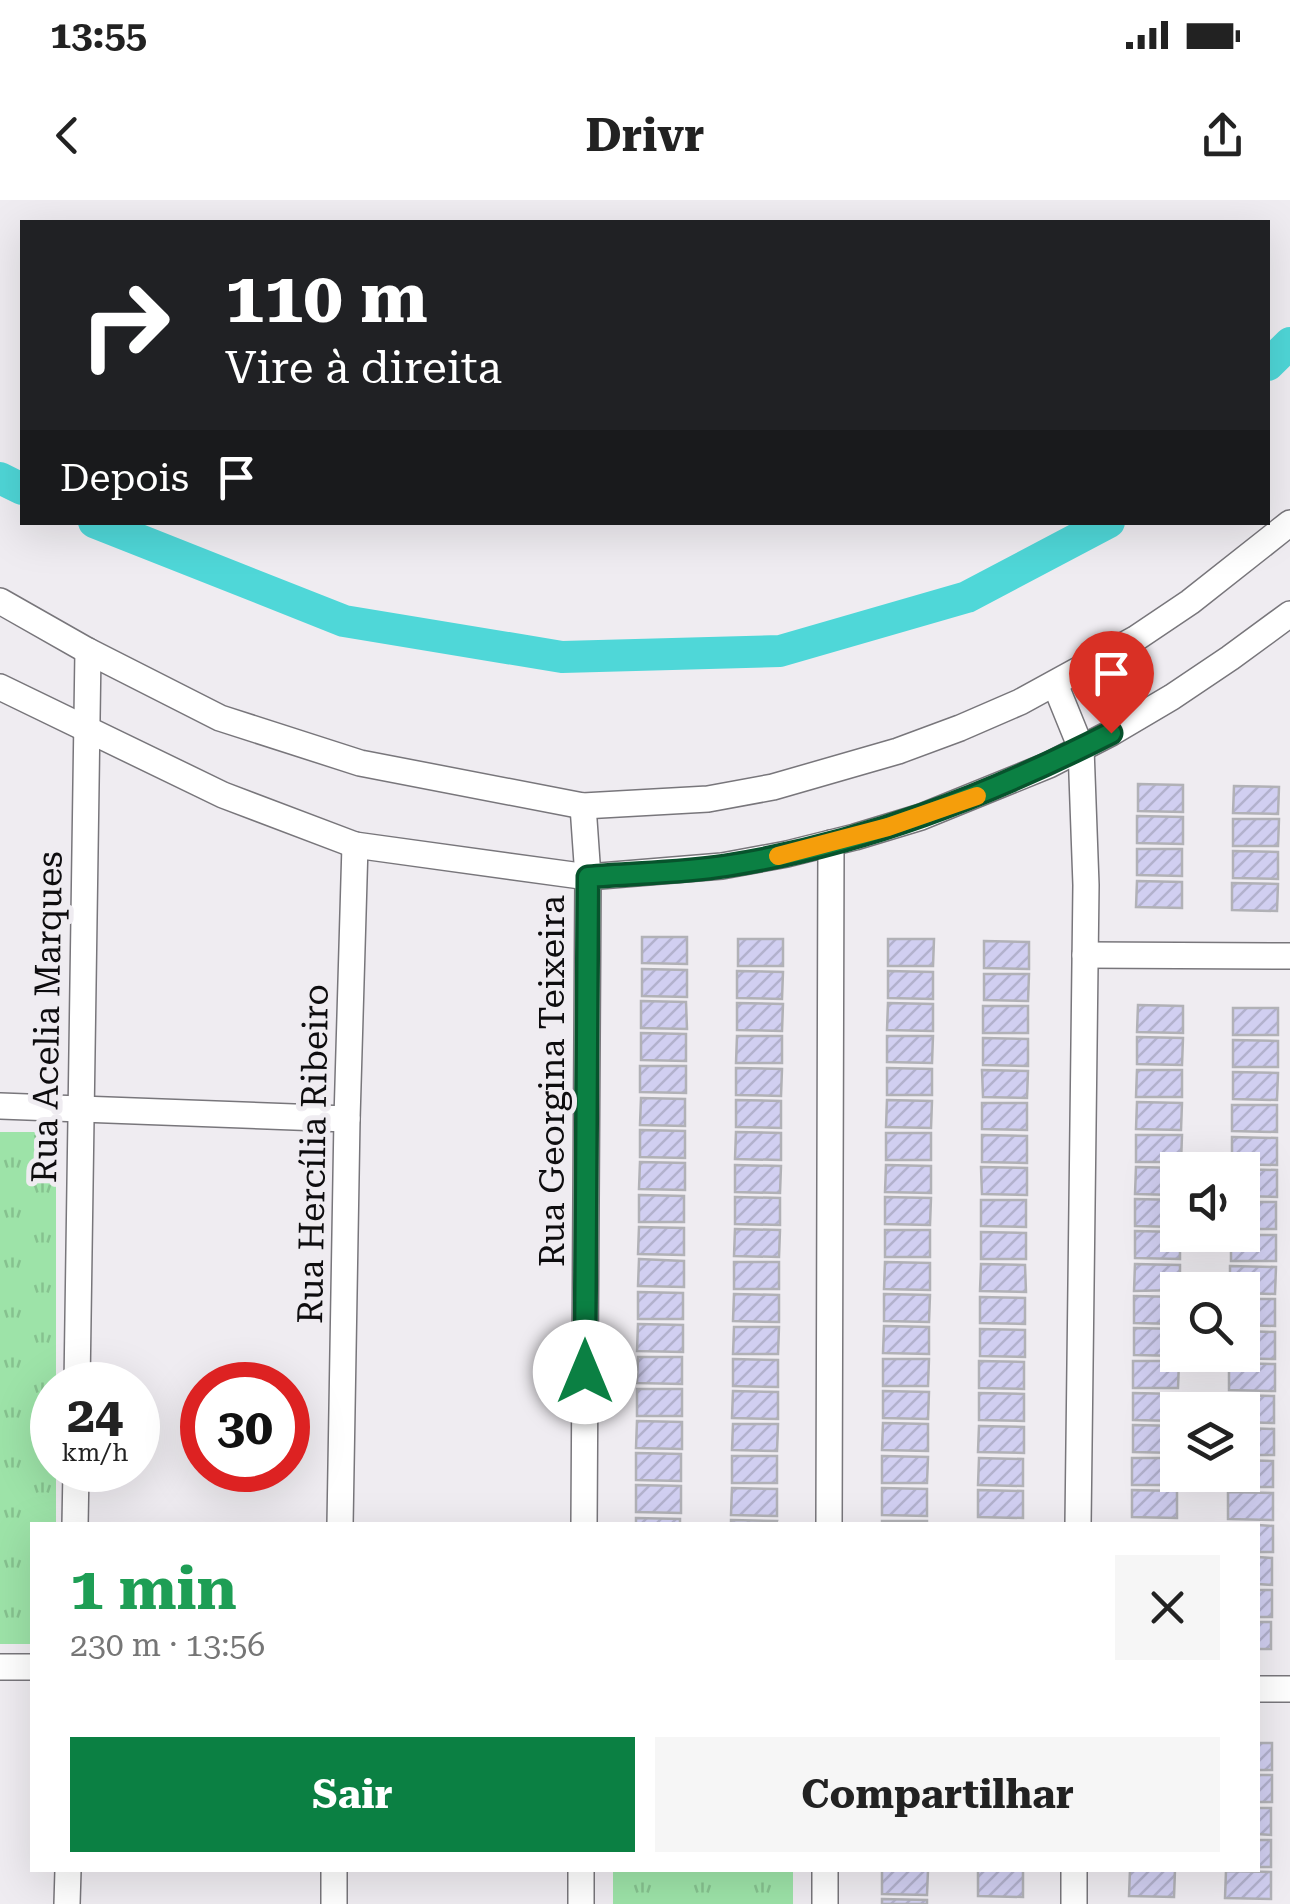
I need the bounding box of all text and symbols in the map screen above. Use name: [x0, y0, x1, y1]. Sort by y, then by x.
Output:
text: 13:55: [50, 13, 147, 57]
icon: back: [40, 108, 95, 163]
icon: share: [1195, 108, 1250, 163]
text: Drivr: [586, 109, 704, 162]
text: 110 m: [225, 257, 428, 339]
icon: right: [60, 260, 190, 390]
text: Vire à direita: [225, 341, 502, 394]
icon: arrive: [209, 450, 264, 505]
text: Depois: [60, 456, 189, 500]
pin: [1069, 631, 1154, 734]
icon: arrive: [1084, 646, 1139, 701]
street label: Rua Acelia Marques: [24, 851, 71, 1183]
street label: Rua Georgina Teixeira: [532, 895, 573, 1267]
street label: Rua Hercília Ribeiro: [290, 984, 337, 1324]
map controls: [1160, 1152, 1260, 1492]
button: sound: [1160, 1152, 1260, 1252]
button: search: [1160, 1272, 1260, 1372]
position arrow: [533, 1320, 637, 1424]
speed limit sign: 30: [180, 1362, 310, 1492]
text: 24: [67, 1386, 123, 1444]
button: layers: [1160, 1392, 1260, 1492]
text: km/h: [62, 1438, 128, 1467]
text: 1 min: [70, 1553, 237, 1624]
button: close: [1115, 1555, 1220, 1660]
text: 230 m · 13:56: [70, 1626, 265, 1664]
button: Sair: [70, 1737, 635, 1852]
button: Compartilhar: [655, 1737, 1220, 1852]

